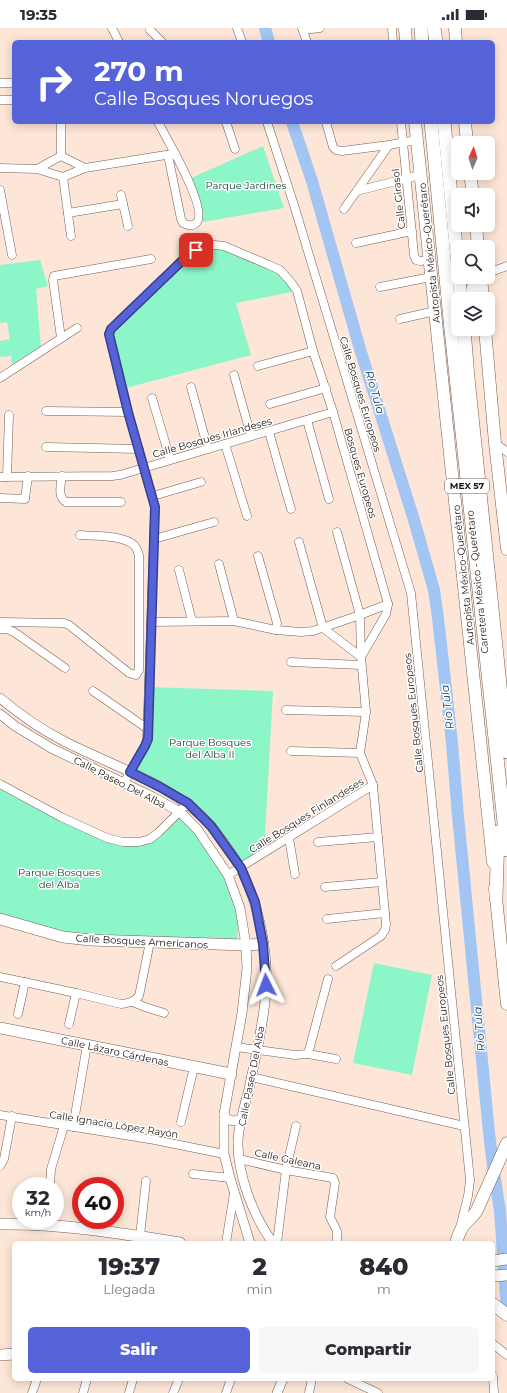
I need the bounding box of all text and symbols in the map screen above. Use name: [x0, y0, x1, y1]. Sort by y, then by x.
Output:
text: 19:35: [20, 5, 57, 24]
text: 270 m: [94, 54, 184, 88]
icon: right: [28, 56, 80, 108]
text: Calle Bosques Noruegos: [94, 88, 313, 110]
north arrow: [451, 136, 495, 180]
map controls: [451, 136, 495, 336]
street label: Calle Girasol: [389, 168, 408, 230]
park label: Parque Jardines: [206, 179, 287, 192]
street label: Autopista México-Querétaro: [416, 182, 443, 324]
button: sound: [451, 188, 495, 232]
pin: [179, 233, 213, 267]
icon: arrive: [185, 239, 207, 261]
button: search: [451, 240, 495, 284]
button: layers: [451, 292, 495, 336]
street label: Calle Bosques Europeos: [337, 335, 384, 454]
water label: Río Tula: [362, 369, 388, 415]
street label: Calle Bosques Irlandeses: [151, 414, 273, 461]
street label: Bosques Europeos: [341, 427, 380, 520]
road number: MEX 57: [445, 479, 489, 493]
street label: Autopista México-Querétaro: [450, 504, 477, 646]
street label: Carretera México - Querétaro: [463, 510, 491, 654]
street label: Calle Bosques Europeos: [401, 652, 426, 773]
water label: Río Tula: [437, 684, 457, 730]
park label: Parque Bosques del Alba II: [169, 736, 251, 761]
street label: Calle Paseo Del Alba: [71, 754, 168, 811]
street label: Calle Bosques Finlandeses: [247, 775, 366, 856]
park label: Parque Bosques del Alba: [18, 866, 100, 891]
street label: Calle Bosques Americanos: [75, 932, 209, 951]
position arrow: [245, 964, 287, 1006]
street label: Calle Bosques Europeos: [433, 974, 458, 1095]
water label: Río Tula: [470, 1006, 488, 1052]
street label: Calle Paseo Del Alba: [235, 1025, 268, 1127]
street label: Calle Lázaro Cárdenas: [60, 1034, 170, 1069]
street label: Calle Ignacio López Rayón: [49, 1108, 179, 1141]
street label: Calle Galeana: [253, 1146, 322, 1173]
speed limit sign: 40: [72, 1177, 124, 1229]
text: 32: [26, 1186, 50, 1210]
text: km/h: [25, 1206, 51, 1219]
text: 19:37: [99, 1252, 160, 1281]
text: 2: [252, 1252, 267, 1281]
text: 840: [359, 1252, 408, 1281]
text: Llegada: [103, 1281, 155, 1297]
text: min: [247, 1281, 273, 1297]
text: m: [377, 1281, 391, 1297]
button: Salir: [28, 1327, 250, 1373]
button: Compartir: [258, 1327, 479, 1373]

